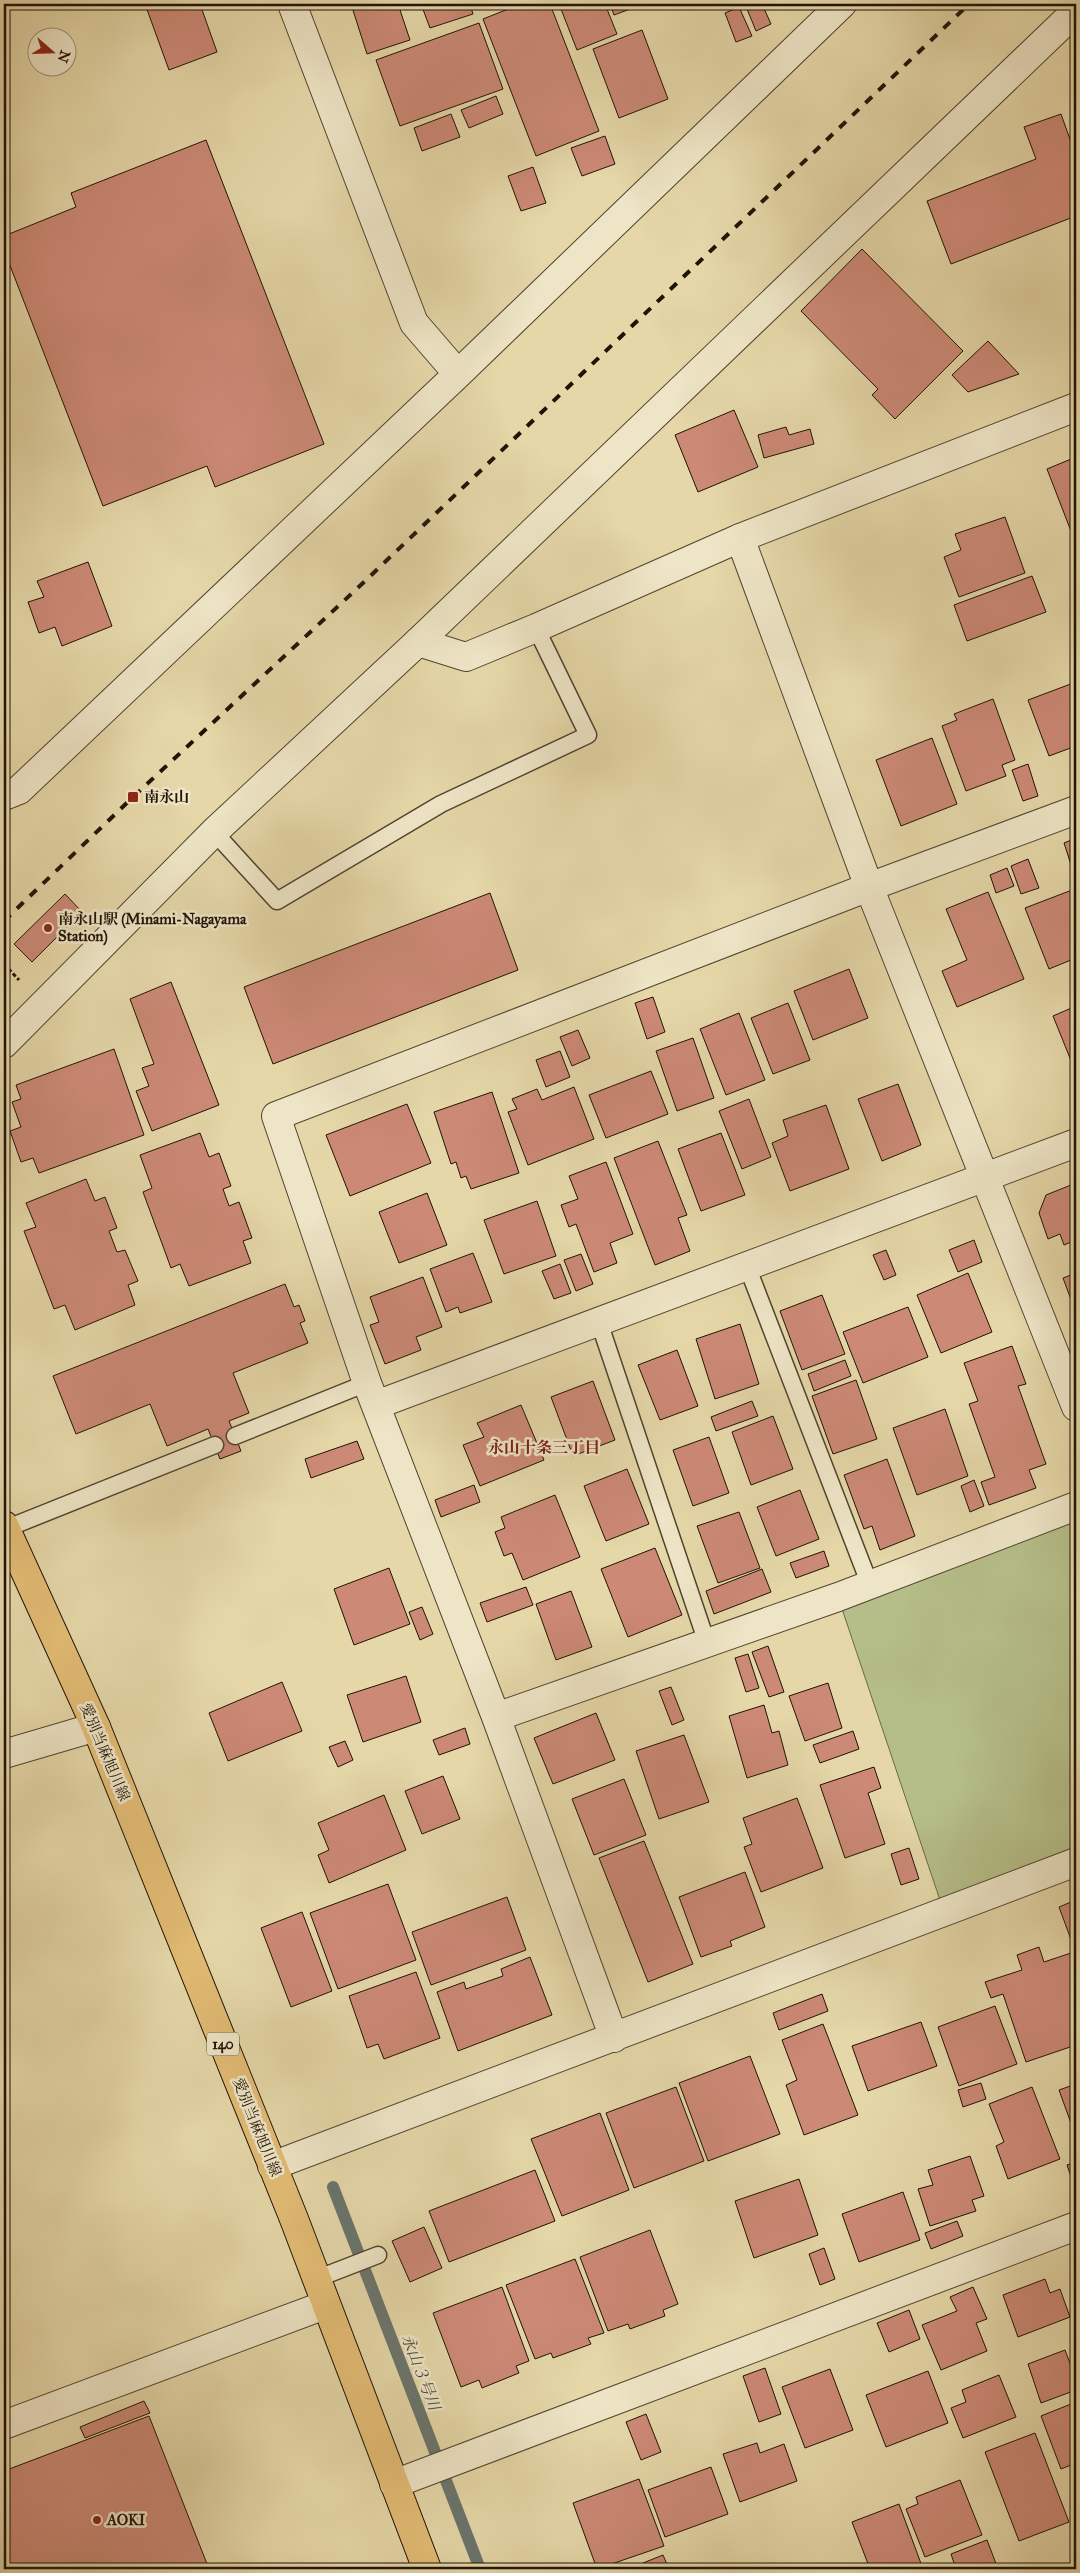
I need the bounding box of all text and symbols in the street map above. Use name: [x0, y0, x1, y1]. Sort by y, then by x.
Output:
north arrow: [28, 28, 78, 78]
text: N: [54, 48, 74, 65]
place label: 南永山: [144, 788, 189, 806]
marker: 南永山: [126, 790, 140, 804]
place label: 南永山駅 (Minami-Nagayama Station): [58, 910, 247, 946]
marker: 南永山駅 (Minami-Nagayama Station): [42, 922, 54, 934]
district label: 永山十条三丁目: [488, 1438, 600, 1457]
street label: 愛別当麻旭川線: [76, 1700, 134, 1804]
road number: 140: [207, 2032, 239, 2056]
street label: 愛別当麻旭川線: [229, 2075, 285, 2179]
water label: 永山３号川: [398, 2331, 445, 2415]
place label: AOKI: [106, 2511, 146, 2529]
marker: AOKI: [91, 2514, 103, 2526]

